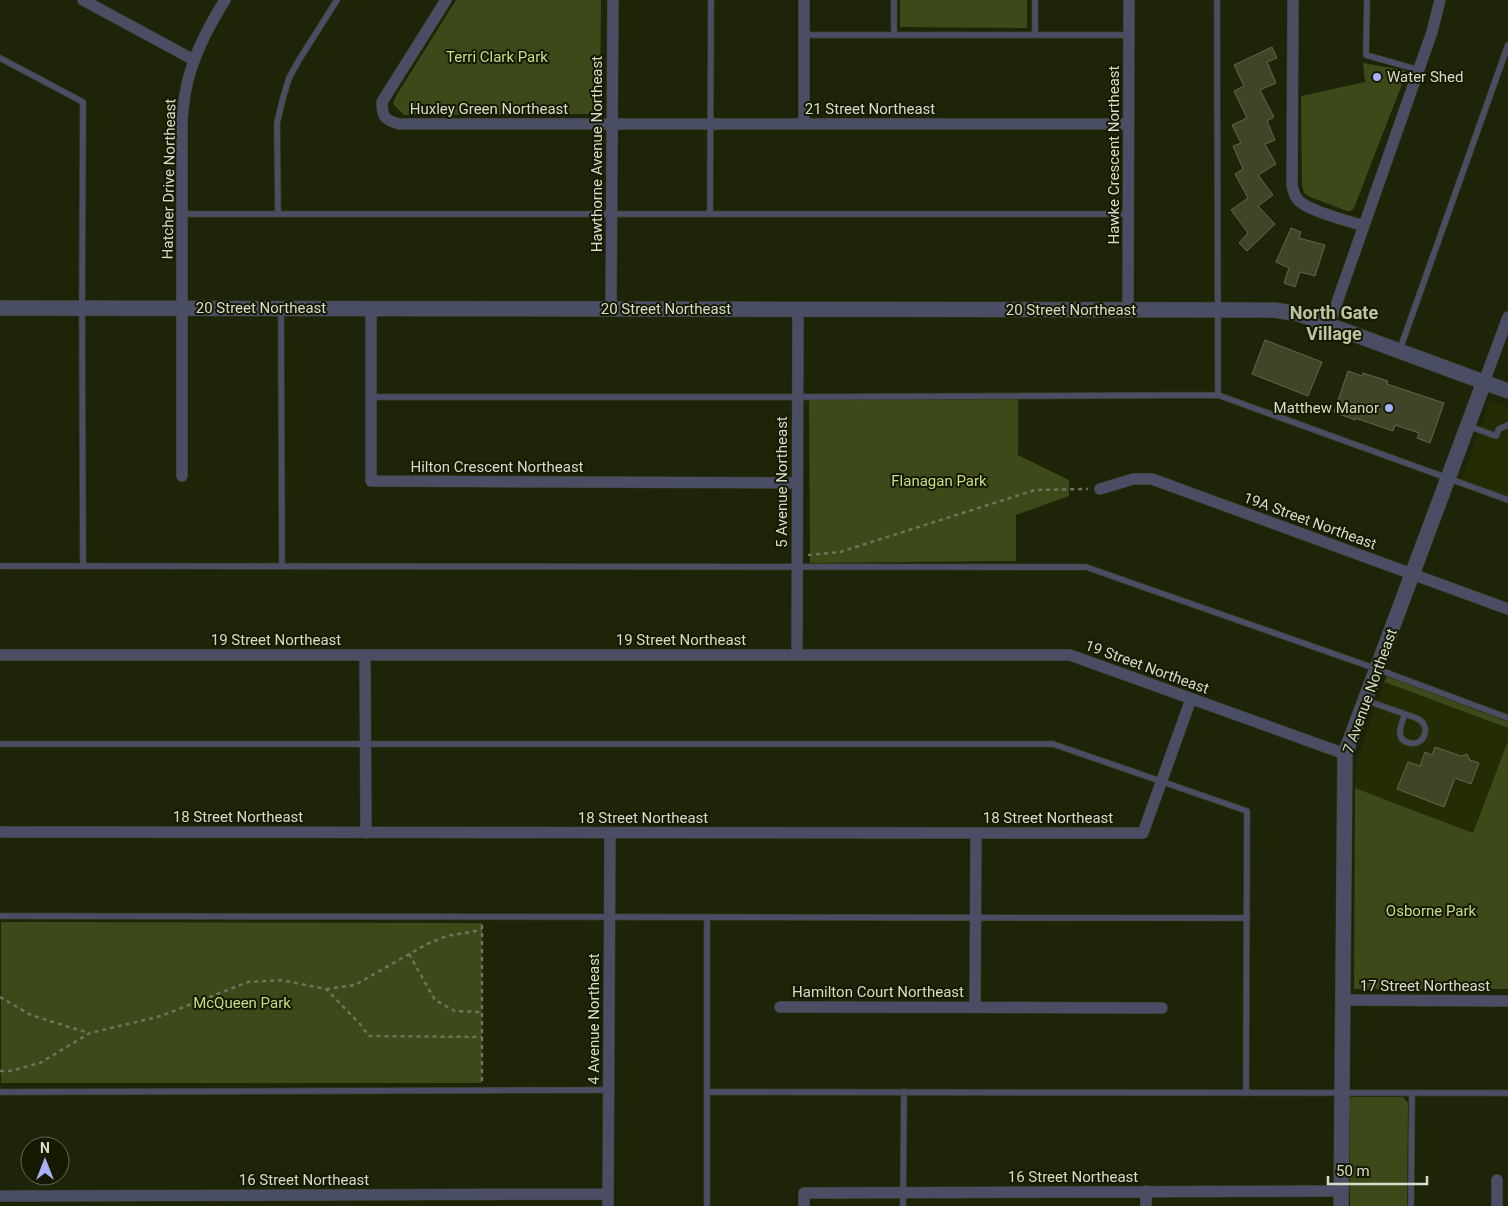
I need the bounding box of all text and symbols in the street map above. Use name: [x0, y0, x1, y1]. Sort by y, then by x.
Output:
park label: Terri Clark Park: [446, 48, 548, 66]
street label: Hawthorne Avenue Northeast: [588, 56, 606, 252]
street label: Hawke Crescent Northeast: [1105, 65, 1123, 245]
place label: Water Shed: [1387, 68, 1463, 86]
marker: Water Shed: [1371, 71, 1383, 83]
street label: Hatcher Drive Northeast: [159, 98, 179, 259]
street label: Huxley Green Northeast: [410, 100, 568, 118]
street label: 21 Street Northeast: [805, 100, 935, 118]
street label: 20 Street Northeast: [196, 299, 326, 317]
street label: 20 Street Northeast: [601, 300, 731, 318]
street label: 20 Street Northeast: [1006, 301, 1136, 319]
district label: North Gate Village: [1290, 302, 1378, 344]
place label: Matthew Manor: [1274, 399, 1379, 417]
marker: Matthew Manor: [1383, 402, 1395, 414]
street label: 5 Avenue Northeast: [773, 416, 791, 548]
street label: Hilton Crescent Northeast: [410, 458, 584, 476]
park label: Flanagan Park: [891, 472, 987, 490]
street label: 19A Street Northeast: [1241, 489, 1379, 553]
street label: 7 Avenue Northeast: [1339, 626, 1401, 756]
street label: 19 Street Northeast: [211, 631, 341, 649]
street label: 19 Street Northeast: [616, 631, 746, 649]
street label: 19 Street Northeast: [1083, 636, 1211, 698]
street label: 18 Street Northeast: [173, 808, 303, 826]
street label: 18 Street Northeast: [578, 809, 708, 827]
street label: 18 Street Northeast: [983, 809, 1113, 827]
park label: Osborne Park: [1386, 902, 1477, 920]
street label: 4 Avenue Northeast: [585, 953, 603, 1085]
street label: 17 Street Northeast: [1360, 977, 1490, 995]
street label: Hamilton Court Northeast: [792, 983, 964, 1001]
park label: McQueen Park: [193, 994, 291, 1012]
north arrow: [20, 1136, 70, 1186]
text: N: [40, 1140, 50, 1156]
scale bar: [1328, 1154, 1427, 1186]
text: 50 m: [1336, 1162, 1370, 1180]
street label: 16 Street Northeast: [1008, 1168, 1138, 1186]
street label: 16 Street Northeast: [239, 1171, 369, 1189]

